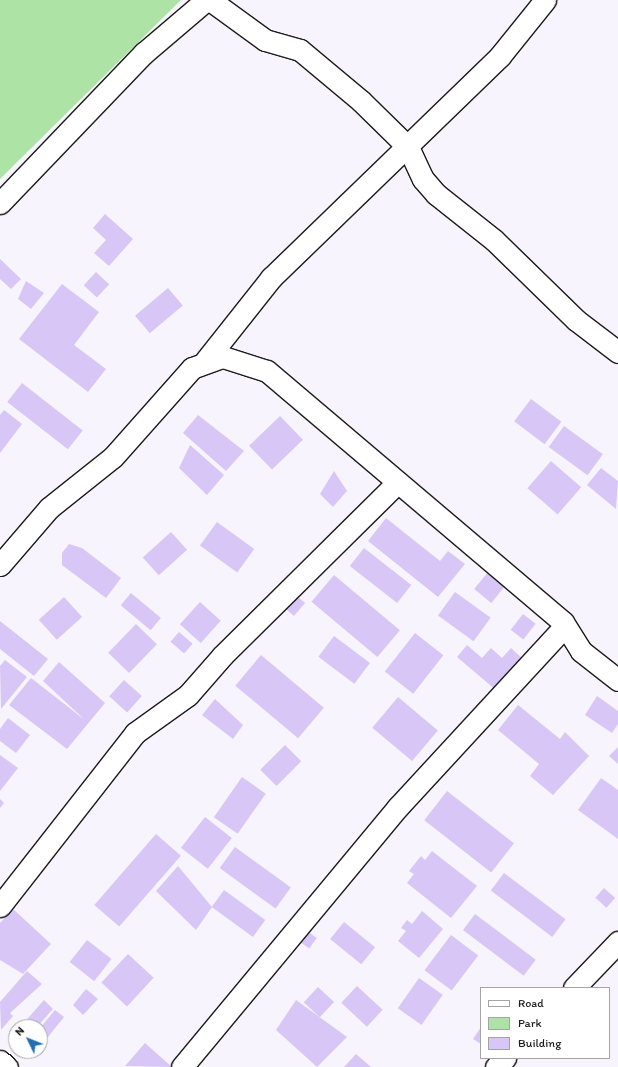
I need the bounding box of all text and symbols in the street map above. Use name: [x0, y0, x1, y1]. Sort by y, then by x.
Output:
legend: [480, 987, 610, 1059]
text: Road: [518, 996, 544, 1010]
text: Park: [518, 1016, 542, 1030]
north arrow: [8, 1019, 48, 1059]
text: N: [12, 1024, 27, 1038]
text: Building: [518, 1036, 561, 1050]

